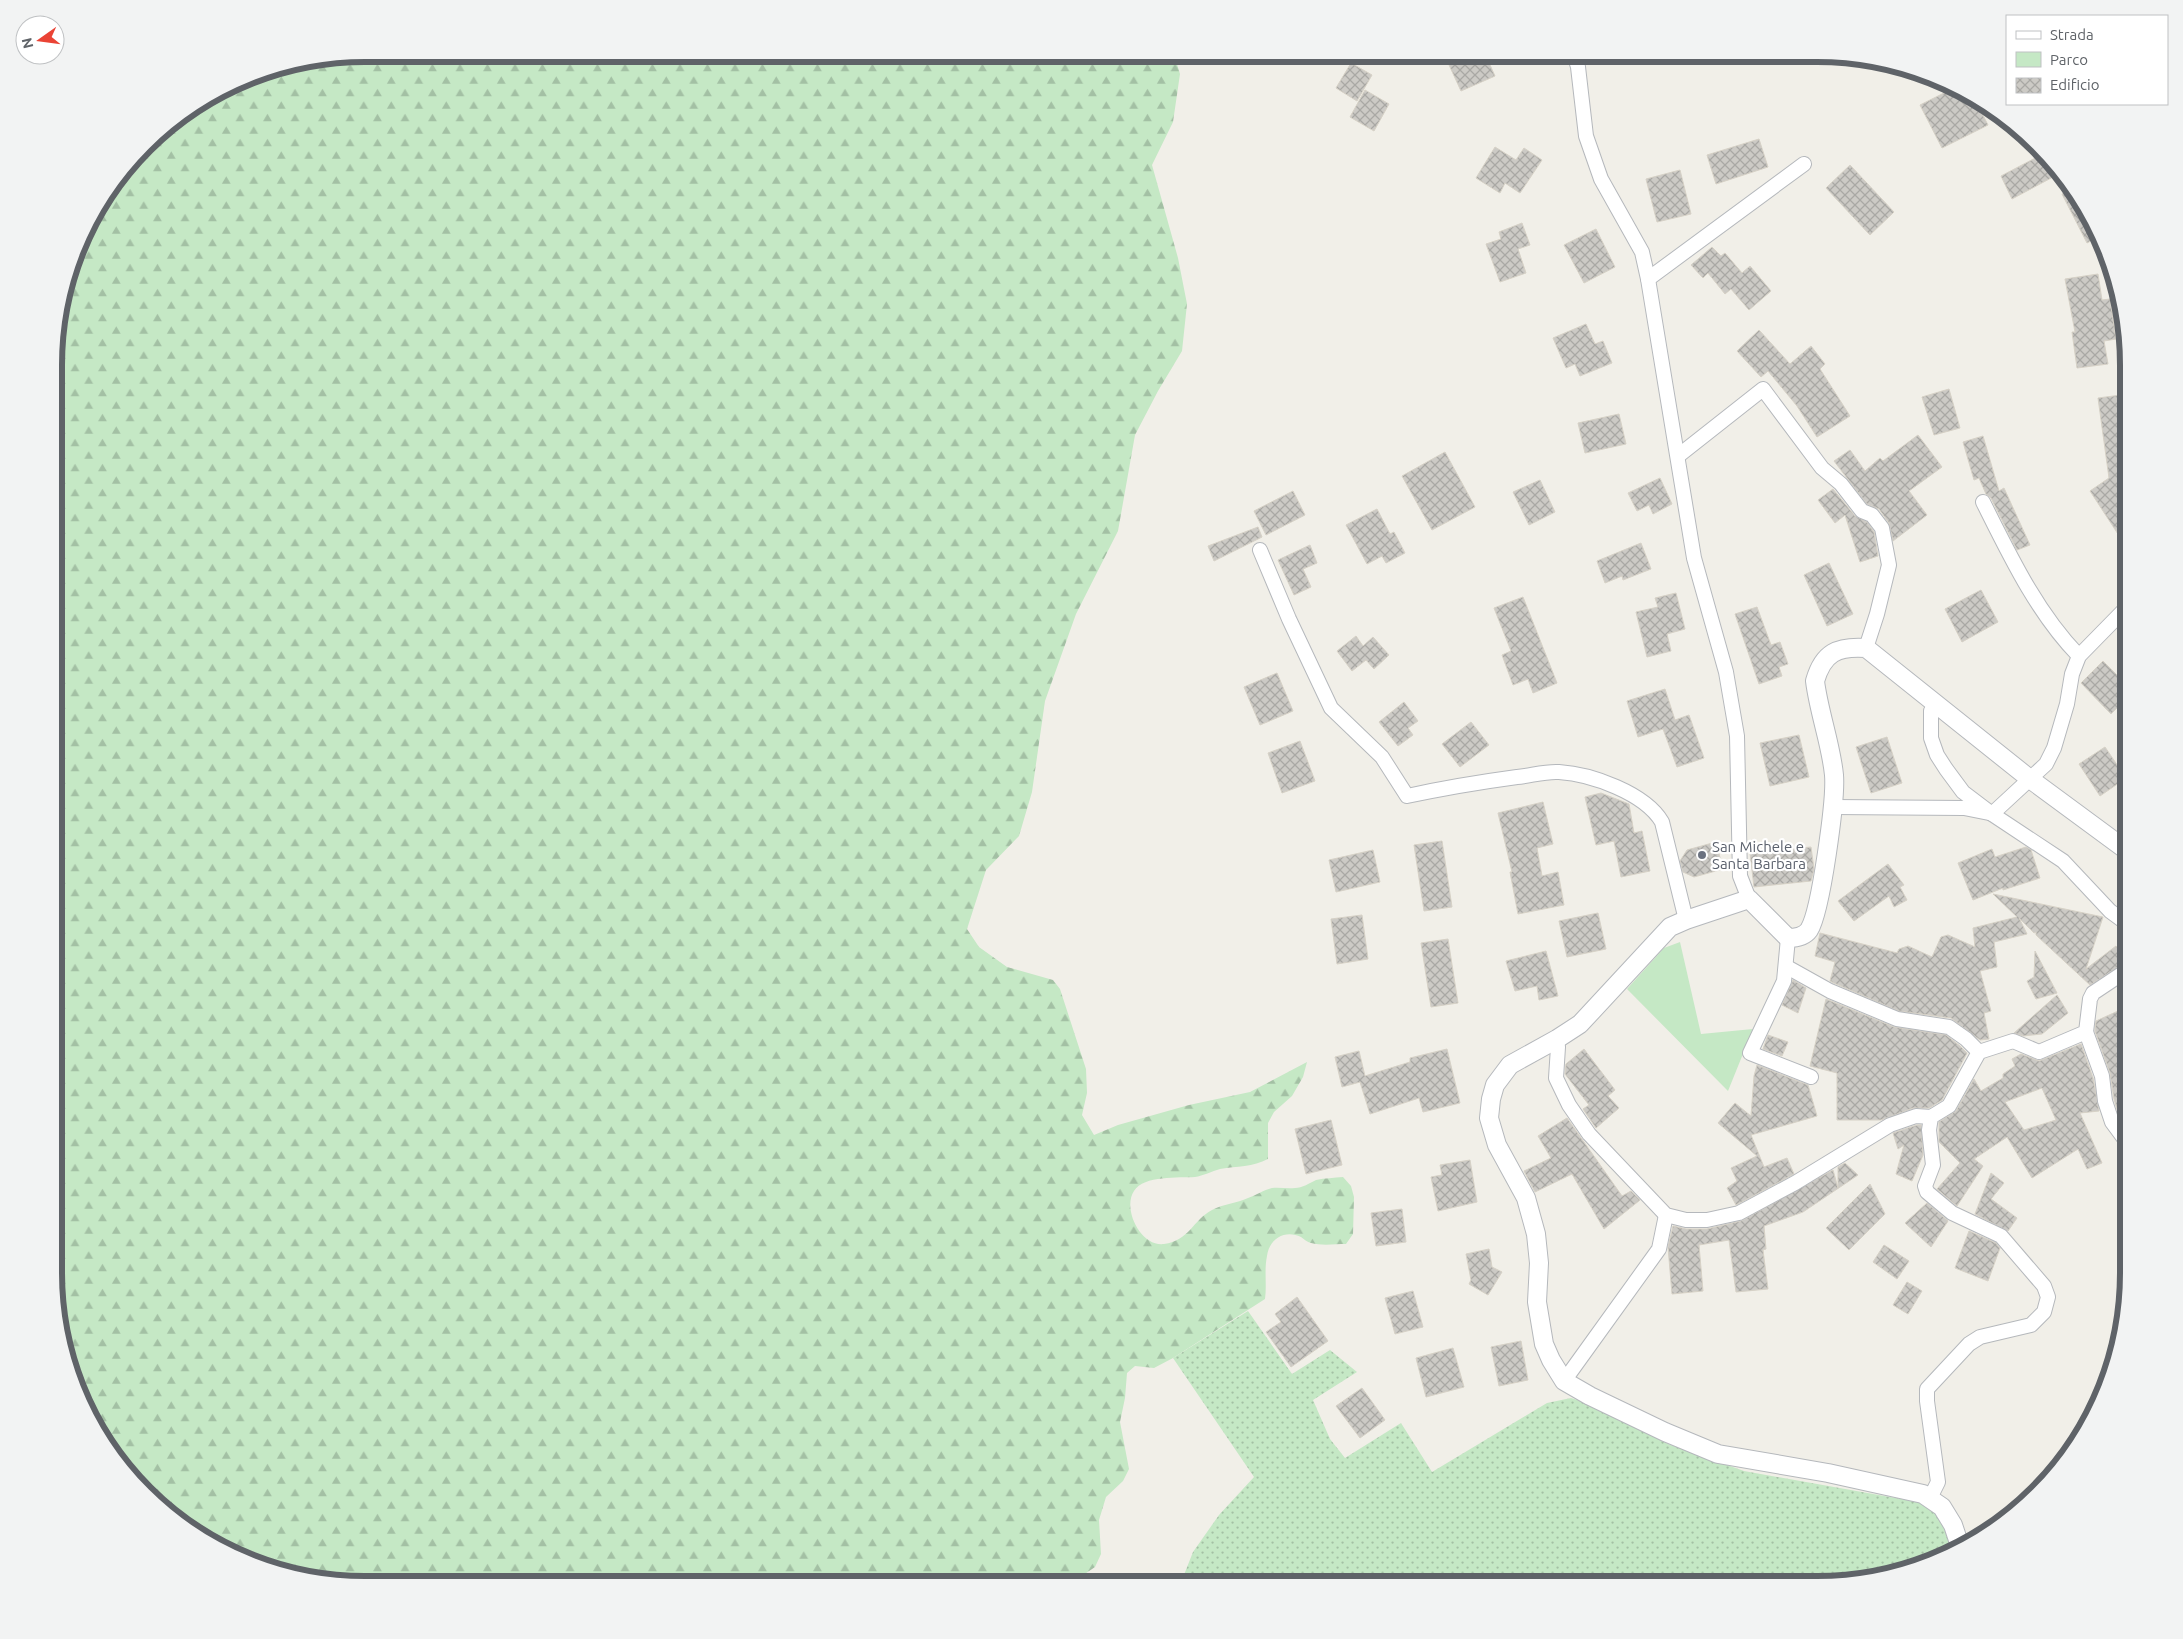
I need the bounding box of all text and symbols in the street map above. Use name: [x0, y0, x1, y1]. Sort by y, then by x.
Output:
north arrow: [15, 15, 65, 65]
legend: [2006, 15, 2168, 105]
text: Strada: [2050, 26, 2094, 43]
text: N: [18, 36, 36, 50]
text: Parco: [2050, 51, 2088, 68]
text: Edificio: [2050, 76, 2099, 93]
place label: San Michele e Santa Barbara: [1712, 838, 1806, 872]
marker: San Michele e Santa Barbara: [1696, 849, 1708, 861]

